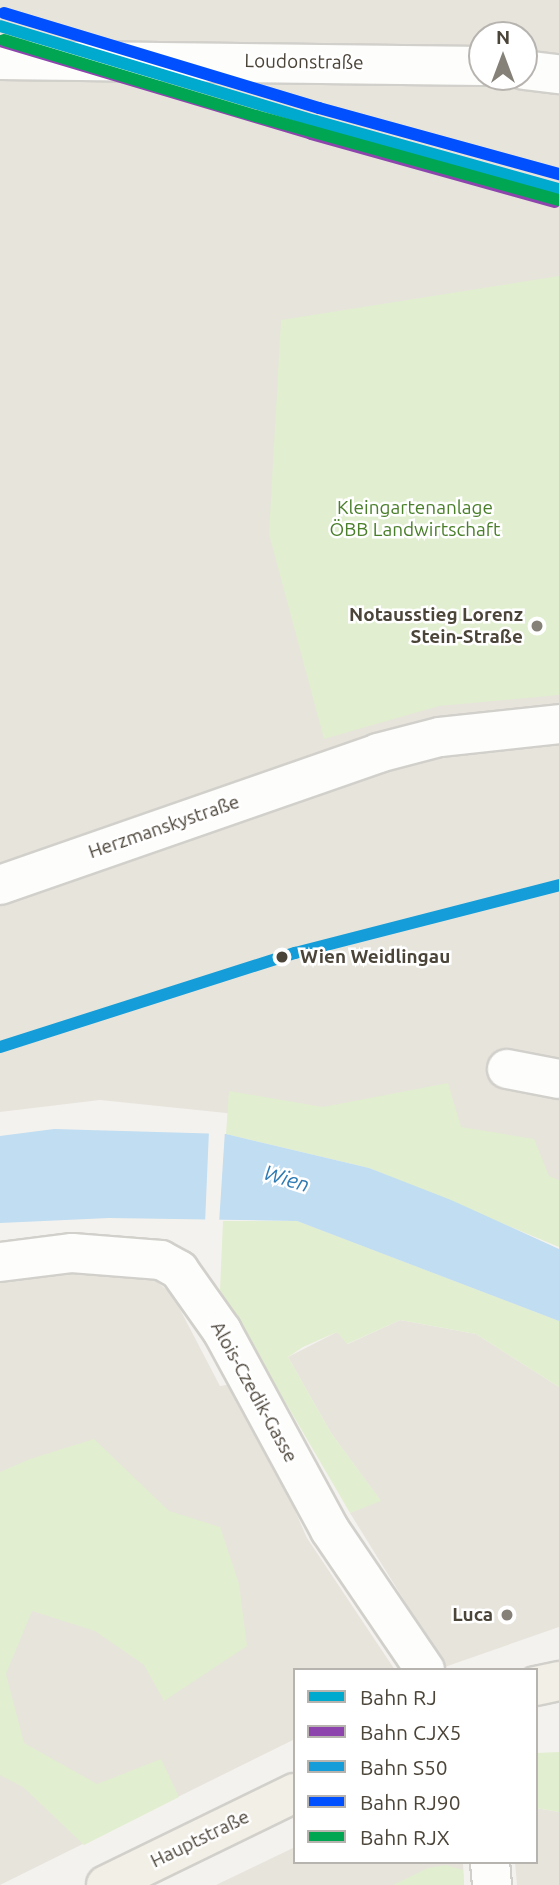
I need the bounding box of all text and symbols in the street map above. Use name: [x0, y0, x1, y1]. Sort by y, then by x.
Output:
north arrow: [468, 21, 538, 91]
text: N: [496, 26, 510, 48]
street label: Loudonstraße: [244, 50, 364, 74]
park label: Kleingartenanlage ÖBB Landwirtschaft: [329, 497, 501, 541]
place label: Notausstieg Lorenz Stein-Straße: [349, 604, 523, 648]
marker: Notausstieg Lorenz Stein-Straße: [529, 618, 545, 634]
street label: Herzmanskystraße: [85, 790, 243, 864]
marker: Wien Weidlingau: [270, 945, 294, 969]
place label: Wien Weidlingau: [300, 946, 450, 968]
water label: Wien: [261, 1159, 313, 1197]
street label: Alois-Czedik-Gasse: [206, 1318, 302, 1466]
place label: Luca: [452, 1604, 493, 1626]
marker: Luca: [499, 1607, 515, 1623]
legend: [293, 1668, 538, 1864]
text: Bahn RJ: [360, 1685, 437, 1709]
text: Bahn CJX5: [360, 1720, 461, 1744]
text: Bahn S50: [360, 1755, 448, 1779]
text: Bahn RJ90: [360, 1790, 461, 1814]
street label: Hauptstraße: [147, 1805, 253, 1873]
text: Bahn RJX: [360, 1825, 450, 1849]

